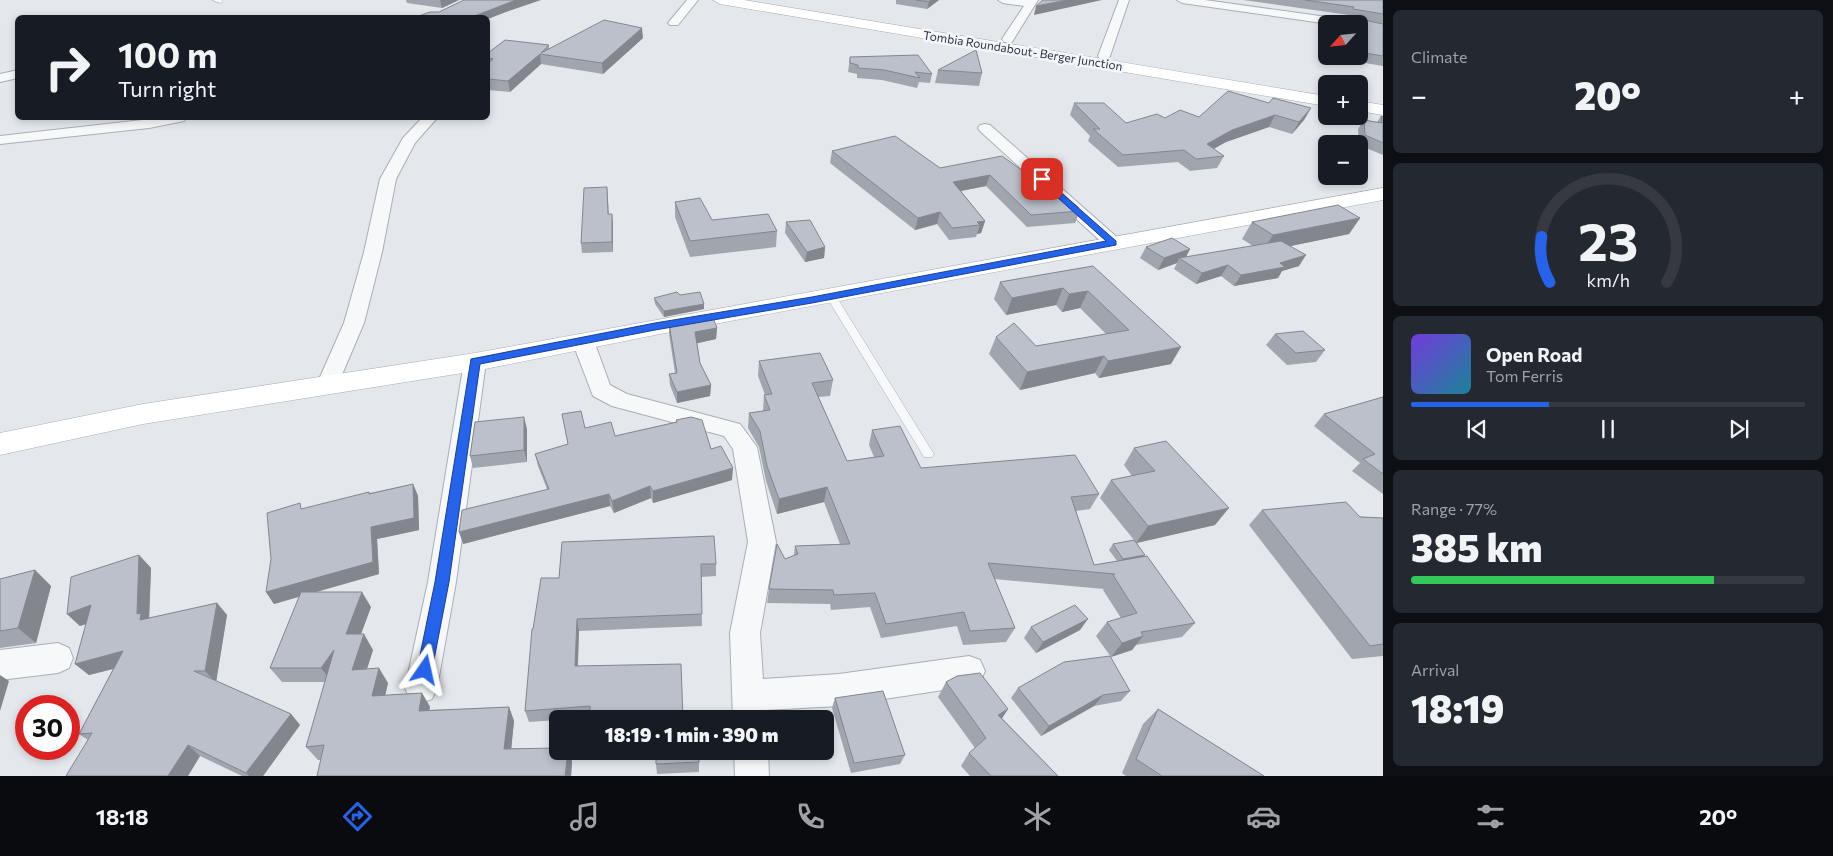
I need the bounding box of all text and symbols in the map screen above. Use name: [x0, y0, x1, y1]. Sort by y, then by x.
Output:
north arrow: [1318, 15, 1368, 65]
map controls: [1318, 15, 1368, 185]
street label: Tombia Roundabout- Berger Junction: [922, 27, 1124, 74]
text: 100 m: [118, 32, 218, 75]
icon: right: [35, 35, 100, 100]
text: Climate: [1411, 47, 1467, 66]
text: 20°: [1574, 71, 1641, 118]
text: Turn right: [118, 75, 216, 102]
button: +: [1318, 75, 1368, 125]
text: −: [1411, 78, 1427, 112]
text: +: [1789, 78, 1805, 112]
button: −: [1318, 135, 1368, 185]
pin: [1021, 158, 1063, 200]
icon: arrive: [1028, 165, 1056, 193]
text: 23: [1578, 208, 1638, 272]
text: km/h: [1586, 269, 1630, 291]
text: Open Road: [1486, 343, 1582, 366]
text: Tom Ferris: [1486, 366, 1563, 385]
icon: previous: [1463, 415, 1491, 443]
icon: pause: [1594, 415, 1622, 443]
icon: next: [1725, 415, 1753, 443]
text: Range · 77%: [1411, 499, 1497, 518]
text: 385 km: [1411, 523, 1542, 570]
position arrow: [398, 643, 450, 695]
text: Arrival: [1411, 660, 1459, 679]
text: 18:19: [1411, 684, 1505, 731]
speed limit sign: 30: [15, 695, 80, 760]
text: 18:19 · 1 min · 390 m: [605, 723, 778, 746]
icon: directions: [340, 799, 375, 834]
icon: music: [567, 799, 602, 834]
icon: phone: [793, 799, 828, 834]
icon: climate: [1020, 799, 1055, 834]
icon: car: [1246, 799, 1281, 834]
icon: filters: [1473, 799, 1508, 834]
text: 18:18: [96, 803, 149, 830]
text: 20°: [1699, 803, 1737, 830]

